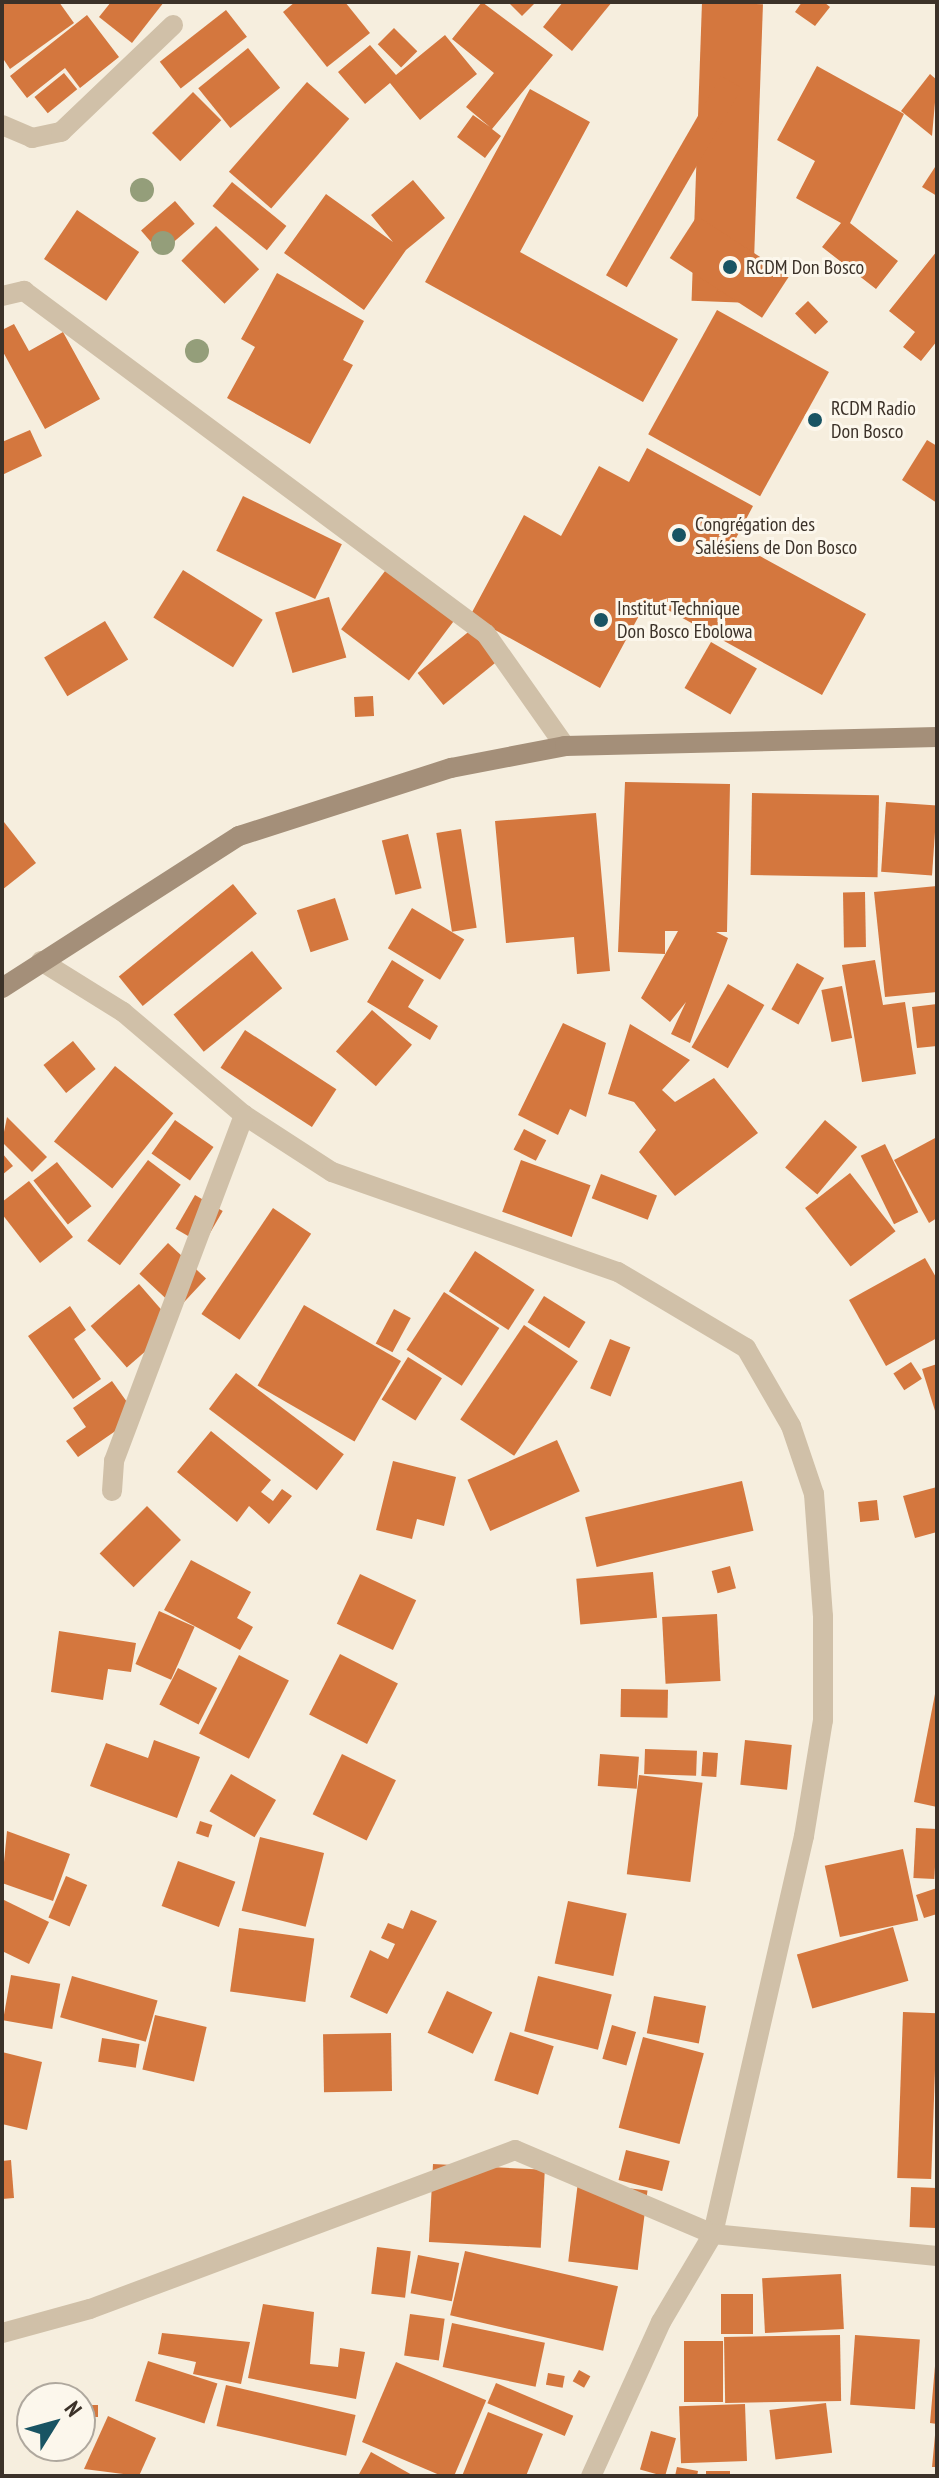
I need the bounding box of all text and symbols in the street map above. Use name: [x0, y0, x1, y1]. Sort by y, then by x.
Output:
place label: RCDM Don Bosco: [746, 255, 864, 279]
marker: RCDM Don Bosco: [721, 258, 739, 276]
place label: RCDM Radio Don Bosco: [831, 396, 916, 443]
marker: RCDM Radio Don Bosco: [806, 411, 824, 429]
place label: Congrégation des Salésiens de Don Bosco: [695, 512, 857, 559]
marker: Congrégation des Salésiens de Don Bosco: [670, 526, 688, 544]
place label: Institut Technique Don Bosco Ebolowa: [617, 596, 752, 643]
marker: Institut Technique Don Bosco Ebolowa: [592, 611, 610, 629]
north arrow: [16, 2382, 96, 2462]
text: N: [59, 2396, 88, 2422]

